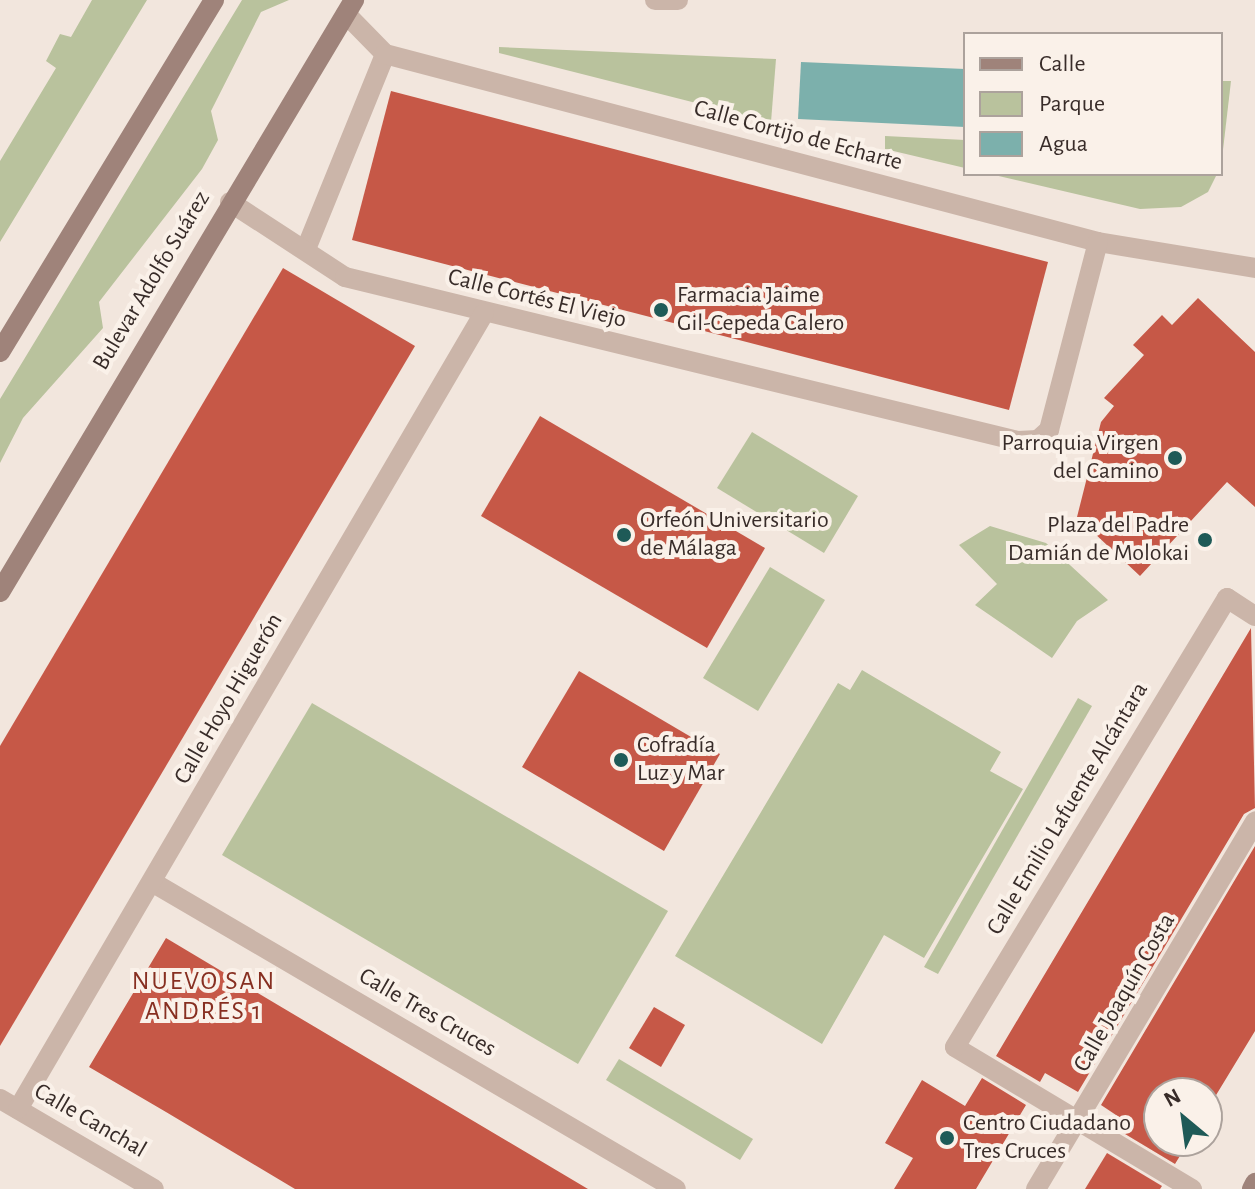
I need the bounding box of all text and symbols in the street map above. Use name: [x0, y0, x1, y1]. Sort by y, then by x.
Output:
legend: [963, 32, 1223, 176]
text: Calle: [1039, 52, 1086, 76]
text: Parque: [1039, 92, 1105, 116]
street label: Calle Cortijo de Echarte: [691, 94, 905, 178]
text: Agua: [1039, 132, 1088, 156]
street label: Bulevar Adolfo Suárez: [87, 186, 217, 376]
street label: Calle Cortés El Viejo: [445, 263, 629, 335]
place label: Farmacia Jaime Gil-Cepeda Calero: [677, 282, 844, 338]
marker: Farmacia Jaime Gil-Cepeda Calero: [652, 301, 670, 319]
place label: Parroquia Virgen del Camino: [1001, 430, 1159, 486]
marker: Parroquia Virgen del Camino: [1166, 449, 1184, 467]
place label: Orfeón Universitario de Málaga: [640, 507, 829, 563]
place label: Plaza del Padre Damián de Molokai: [1008, 512, 1189, 568]
marker: Orfeón Universitario de Málaga: [615, 526, 633, 544]
marker: Plaza del Padre Damián de Molokai: [1196, 531, 1214, 549]
street label: Calle Hoyo Higuerón: [168, 609, 290, 789]
street label: Calle Emilio Lafuente Alcántara: [981, 678, 1155, 940]
place label: Cofradía Luz y Mar: [637, 732, 725, 788]
marker: Cofradía Luz y Mar: [612, 751, 630, 769]
street label: Calle Joaquín Costa: [1068, 909, 1182, 1077]
street label: Calle Tres Cruces: [353, 962, 501, 1064]
district label: NUEVO SAN ANDRÉS 1: [132, 966, 276, 1028]
street label: Calle Canchal: [29, 1077, 151, 1165]
north arrow: [1143, 1077, 1223, 1157]
text: N: [1160, 1084, 1184, 1111]
place label: Centro Ciudadano Tres Cruces: [963, 1110, 1131, 1166]
marker: Centro Ciudadano Tres Cruces: [938, 1129, 956, 1147]

